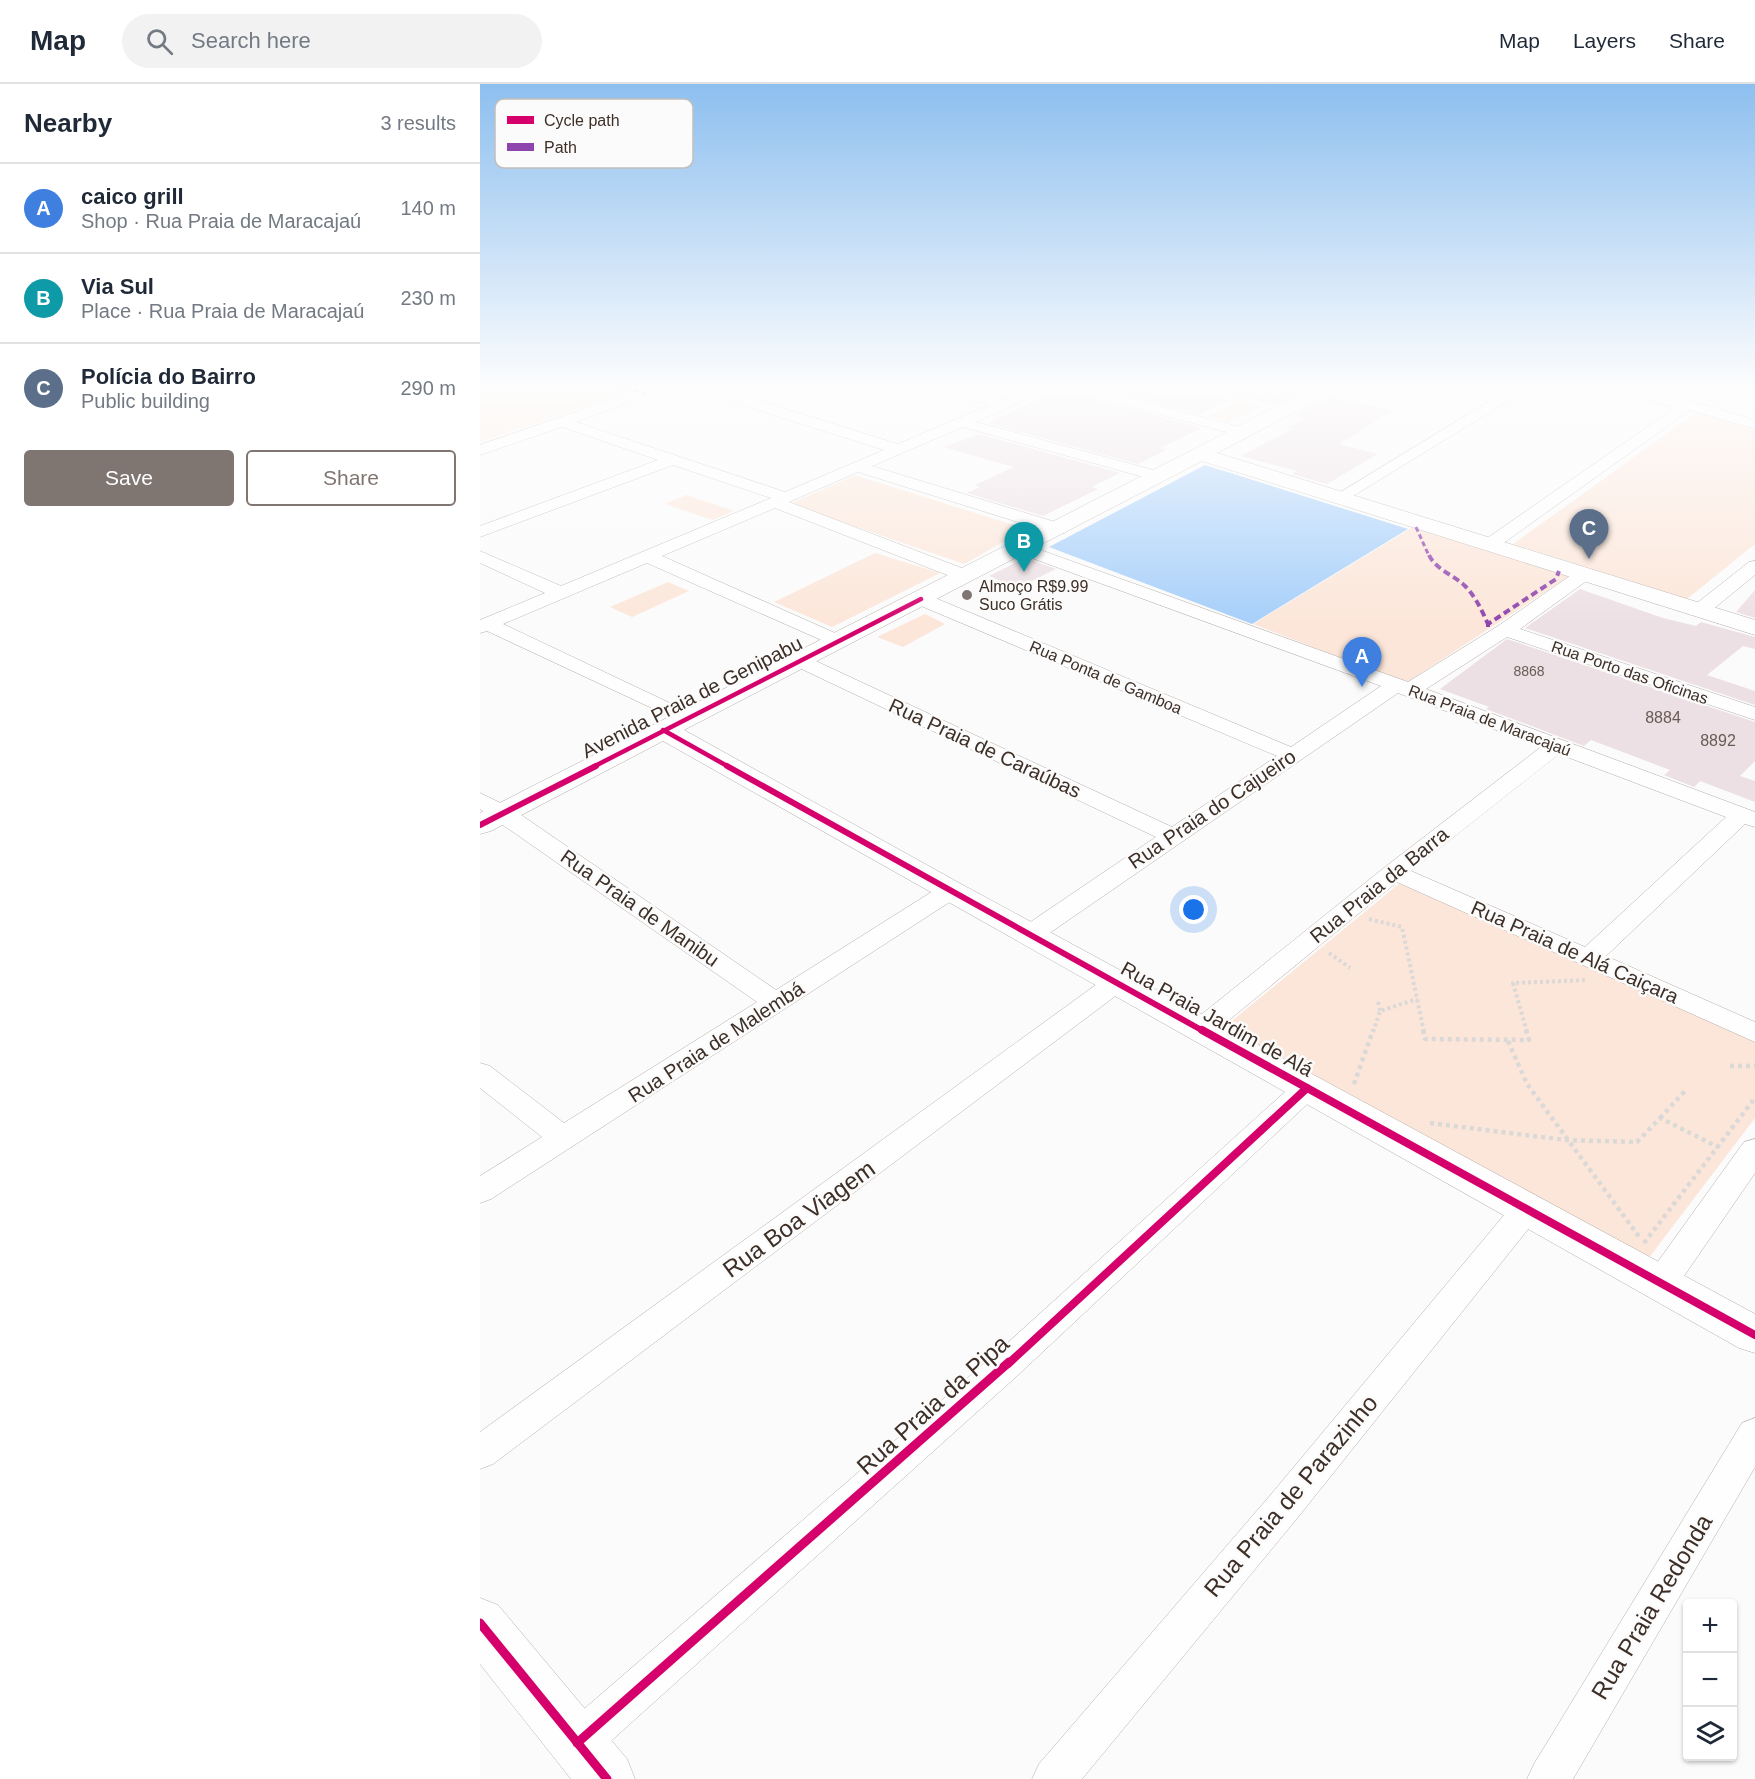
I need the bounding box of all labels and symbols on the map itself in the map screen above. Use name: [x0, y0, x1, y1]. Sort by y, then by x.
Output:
legend: [495, 99, 693, 168]
text: Cycle path: [544, 112, 620, 129]
text: Path: [544, 139, 577, 156]
pin: C: [1570, 510, 1608, 559]
pin: B: [1004, 522, 1044, 572]
place label: Almoço R$9.99 Suco Grátis: [979, 578, 1088, 613]
marker: Almoço R$9.99 Suco Grátis: [960, 588, 974, 602]
street label: Avenida Praia de Genipabu: [578, 632, 806, 762]
street label: Rua Ponta de Gamboa: [1027, 638, 1185, 717]
pin: A: [1342, 638, 1382, 687]
street label: Rua Porto das Oficinas: [1549, 638, 1710, 707]
house number: 8868: [1513, 663, 1545, 679]
street label: Rua Praia de Maracajaú: [1406, 682, 1573, 759]
street label: Rua Praia de Caraúbas: [886, 694, 1084, 802]
house number: 8884: [1645, 709, 1681, 726]
house number: 8892: [1700, 732, 1736, 749]
street label: Rua Praia do Cajueiro: [1124, 745, 1300, 873]
street label: Rua Praia da Barra: [1306, 822, 1453, 947]
street label: Rua Praia de Manibu: [557, 845, 723, 971]
your location: [1179, 895, 1208, 924]
street label: Rua Praia de Alá Caiçara: [1468, 896, 1683, 1008]
street label: Rua Praia Jardim de Alá: [1117, 957, 1317, 1081]
street label: Rua Praia de Malembá: [624, 977, 808, 1107]
street label: Rua Boa Viagem: [718, 1154, 880, 1283]
street label: Rua Praia da Pipa: [851, 1329, 1015, 1480]
street label: Rua Praia de Parazinho: [1198, 1389, 1383, 1602]
street label: Rua Praia Redonda: [1586, 1509, 1718, 1704]

